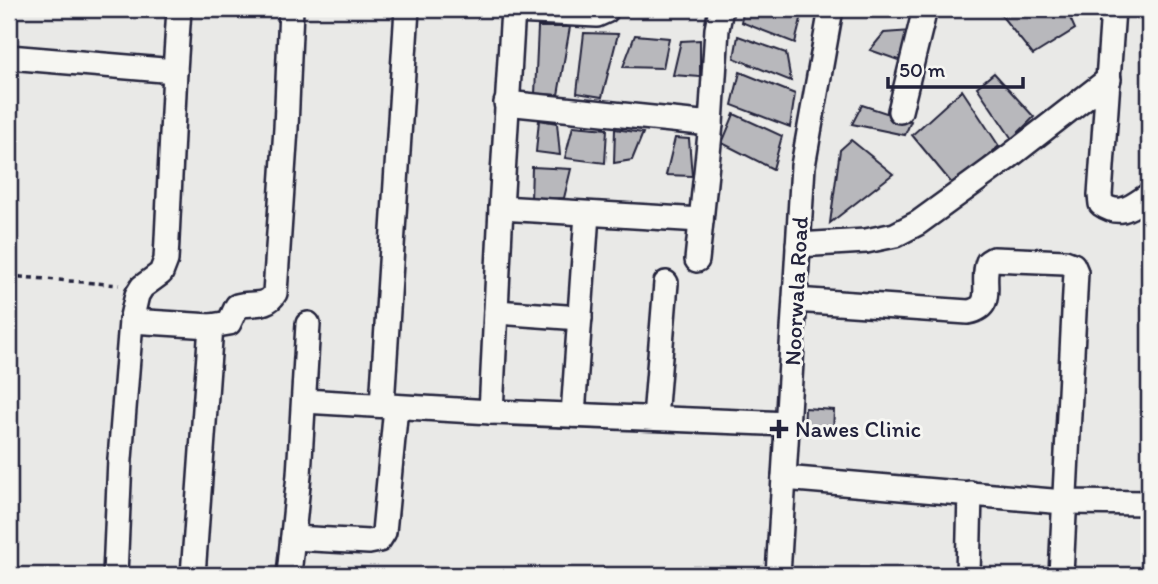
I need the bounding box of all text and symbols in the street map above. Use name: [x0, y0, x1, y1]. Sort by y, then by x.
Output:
scale bar: [888, 46, 1023, 90]
text: 50 m: [899, 57, 946, 82]
street label: Noorwala Road: [778, 215, 814, 366]
place label: Nawes Clinic: [795, 415, 921, 443]
marker: Nawes Clinic: [769, 419, 789, 439]

